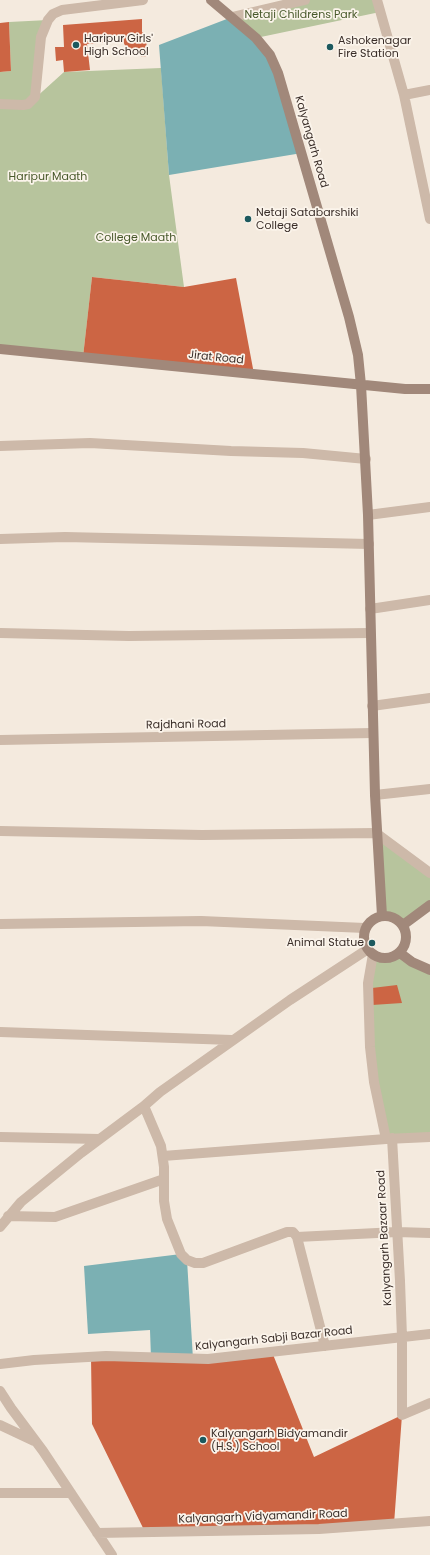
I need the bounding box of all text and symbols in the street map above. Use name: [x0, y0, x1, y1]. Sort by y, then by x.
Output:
park label: Netaji Childrens Park: [245, 8, 357, 22]
place label: Haripur Girls' High School: [84, 32, 153, 58]
place label: Ashokenagar Fire Station: [338, 34, 411, 60]
marker: Haripur Girls' High School: [71, 40, 81, 50]
marker: Ashokenagar Fire Station: [325, 42, 335, 52]
street label: Kalyangarh Road: [292, 95, 330, 189]
park label: Haripur Maath: [9, 170, 87, 184]
place label: Netaji Satabarshiki College: [256, 206, 359, 232]
marker: Netaji Satabarshiki College: [243, 214, 253, 224]
park label: College Maath: [96, 231, 176, 245]
street label: Jirat Road: [188, 349, 244, 367]
street label: Rajdhani Road: [146, 718, 226, 732]
place label: Animal Statue: [287, 936, 364, 950]
marker: Animal Statue: [367, 938, 377, 948]
street label: Kalyangarh Bazaar Road: [375, 1170, 395, 1306]
street label: Kalyangarh Sabji Bazar Road: [195, 1324, 353, 1354]
place label: Kalyangarh Bidyamandir (H.S.) School: [211, 1427, 348, 1453]
marker: Kalyangarh Bidyamandir (H.S.) School: [198, 1435, 208, 1445]
street label: Kalyangarh Vidyamandir Road: [178, 1507, 348, 1527]

